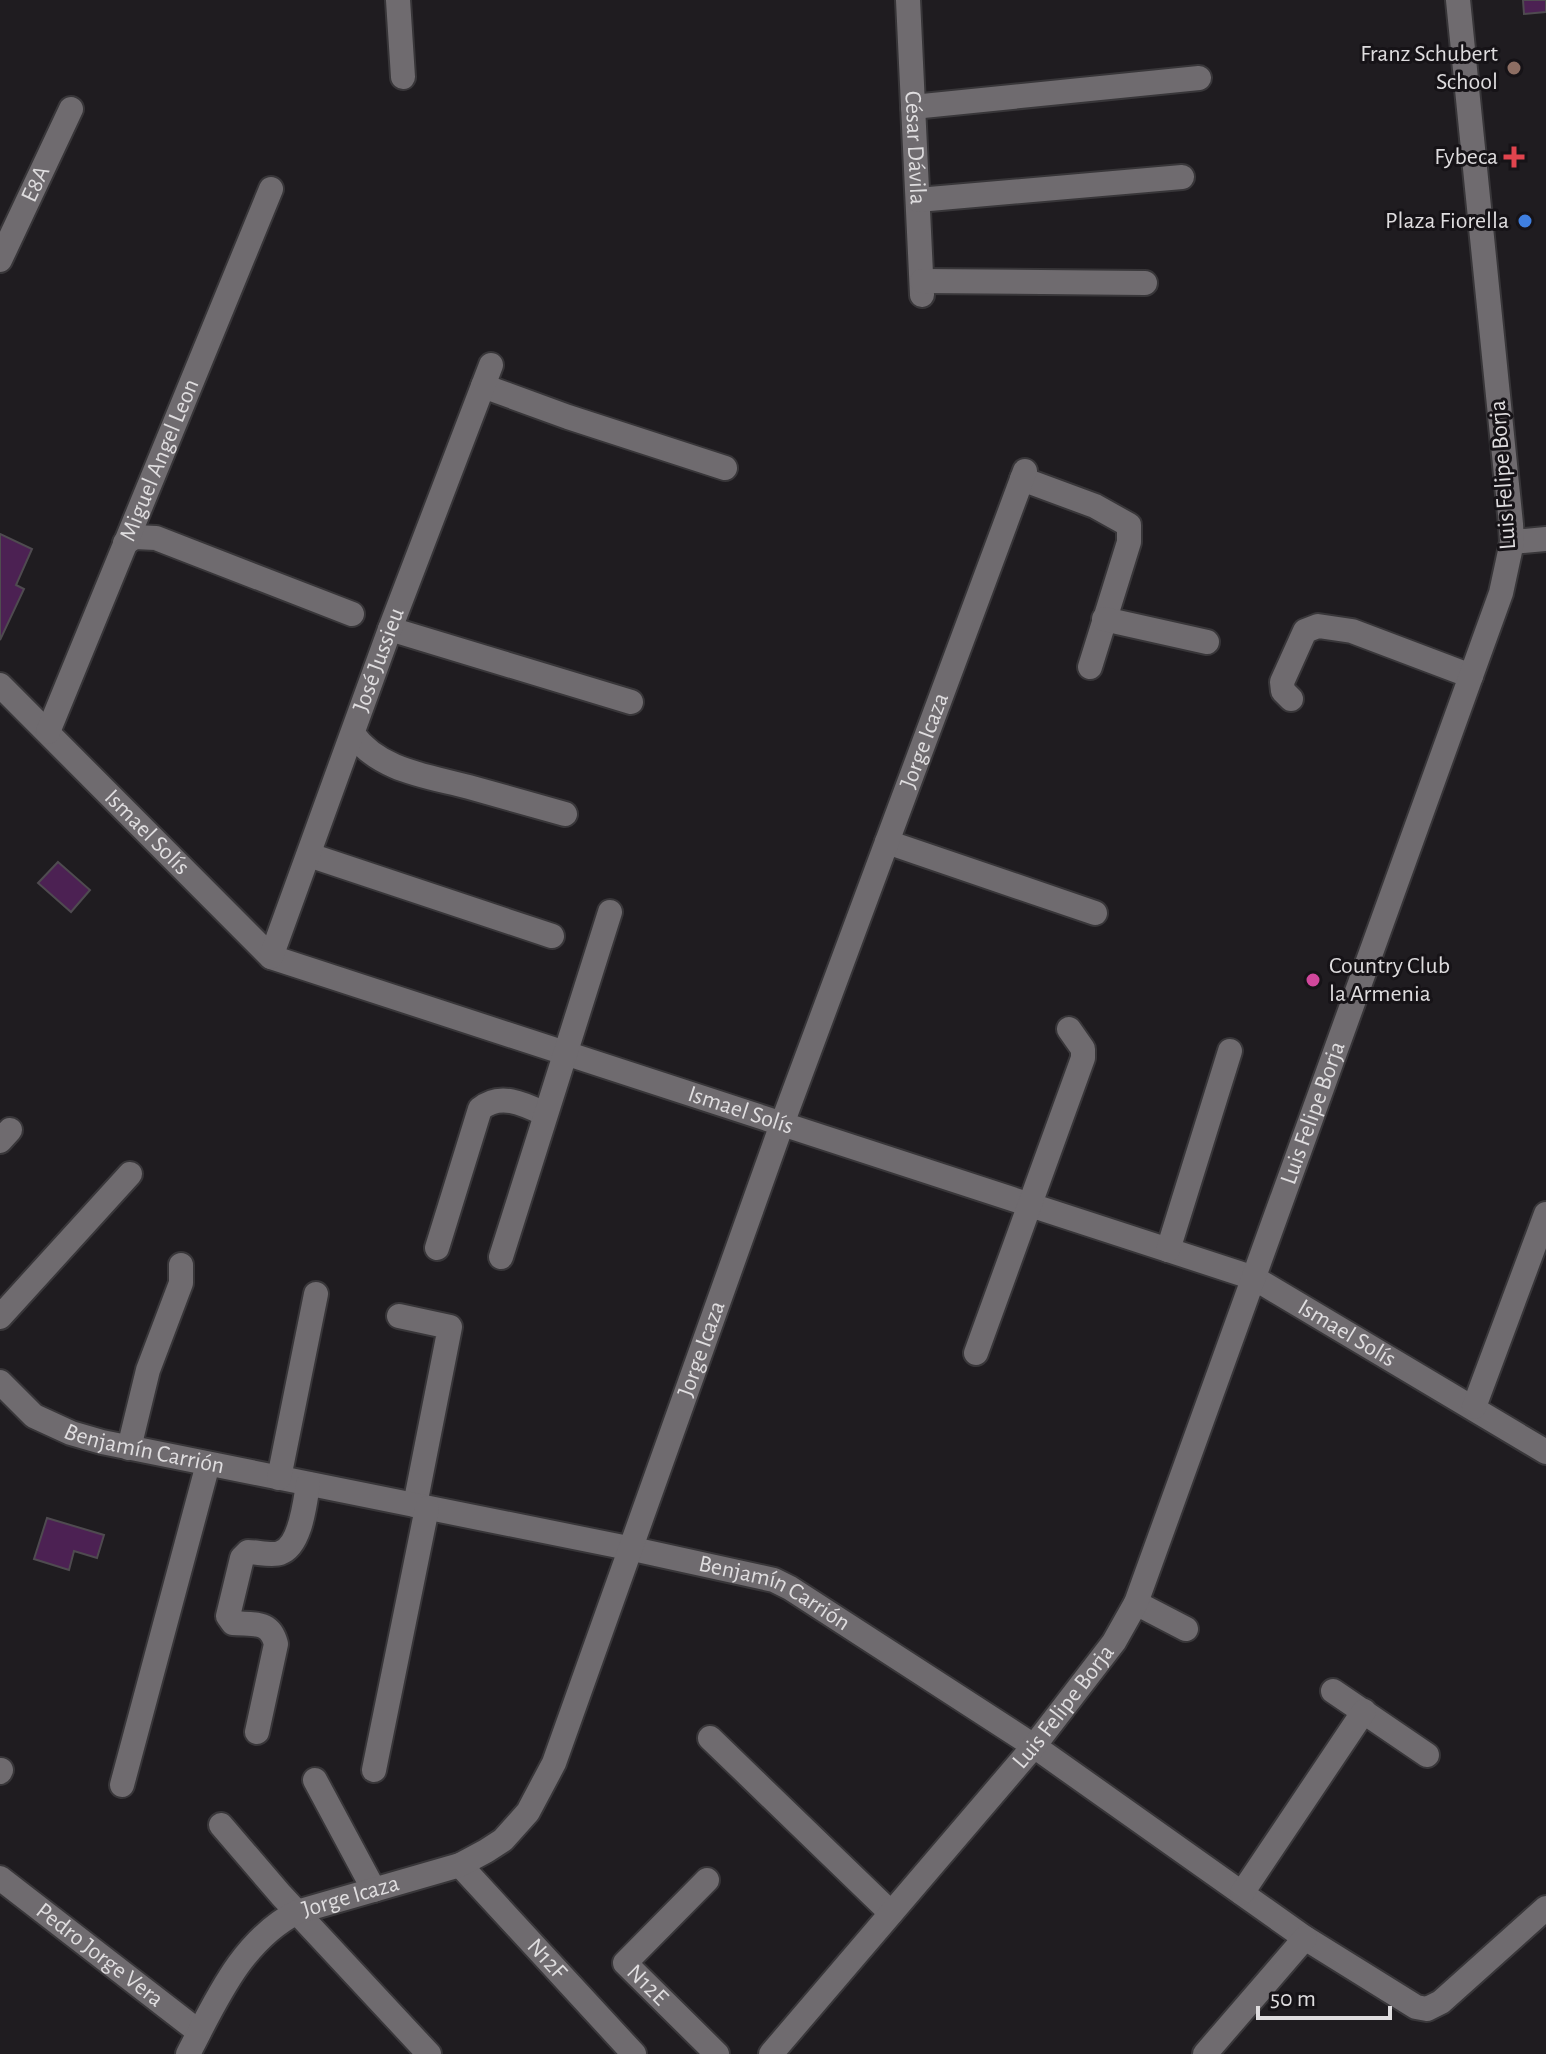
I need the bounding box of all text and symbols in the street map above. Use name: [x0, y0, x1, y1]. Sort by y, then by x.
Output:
place label: Franz Schubert School: [1360, 42, 1498, 94]
marker: Franz Schubert School: [1505, 59, 1523, 77]
street label: César Dávila: [900, 90, 930, 205]
place label: Fybeca: [1434, 145, 1498, 169]
marker: Fybeca: [1505, 148, 1523, 166]
street label: E8A: [17, 162, 54, 206]
place label: Plaza Fiorella: [1385, 209, 1509, 233]
marker: Plaza Fiorella: [1516, 212, 1534, 230]
street label: Miguel Angel Leon: [116, 375, 204, 545]
street label: Luis Felipe Borja: [1486, 399, 1520, 551]
street label: José Jussieu: [349, 605, 409, 715]
street label: Jorge Icaza: [896, 690, 953, 792]
street label: Ismael Solís: [100, 785, 194, 880]
place label: Country Club la Armenia: [1329, 954, 1450, 1006]
marker: Country Club la Armenia: [1304, 971, 1322, 989]
street label: Luis Felipe Borja: [1276, 1038, 1350, 1188]
street label: Ismael Solís: [685, 1082, 796, 1139]
street label: Ismael Solís: [1294, 1295, 1400, 1372]
street label: Jorge Icaza: [674, 1298, 730, 1400]
street label: Benjamín Carrión: [60, 1419, 227, 1478]
street label: Benjamín Carrión: [696, 1552, 854, 1635]
street label: Luis Felipe Borja: [1008, 1640, 1119, 1774]
street label: Jorge Icaza: [299, 1871, 402, 1922]
street label: Pedro Jorge Vera: [32, 1899, 168, 2012]
street label: N12F: [522, 1934, 571, 1985]
street label: N12E: [622, 1960, 673, 2010]
scale bar: [1258, 1970, 1390, 2020]
text: 50 m: [1270, 1987, 1316, 2011]

